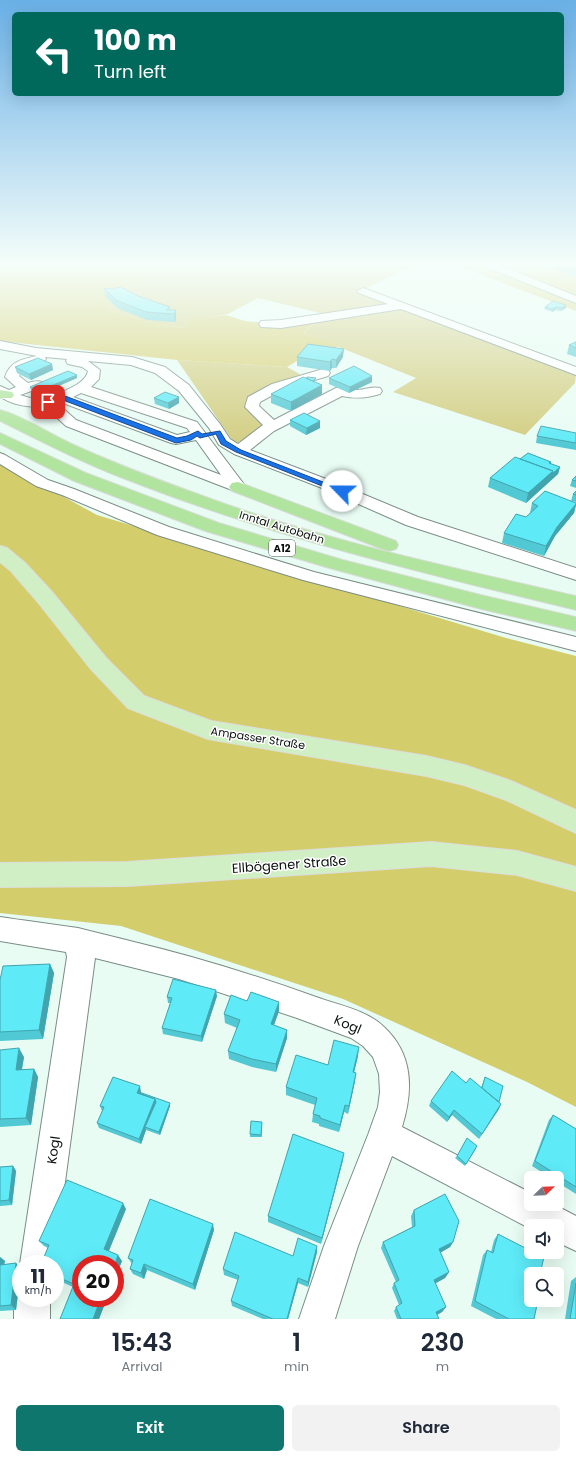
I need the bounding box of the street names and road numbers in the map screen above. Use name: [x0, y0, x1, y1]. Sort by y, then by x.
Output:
street label: Inntal Autobahn: [237, 506, 327, 548]
road number: A12: [269, 540, 295, 556]
street label: Ampasser Straße: [210, 723, 306, 753]
street label: Ellbögener Straße: [231, 851, 347, 878]
street label: Kogl: [331, 1010, 364, 1039]
street label: Kogl: [42, 1135, 65, 1165]

